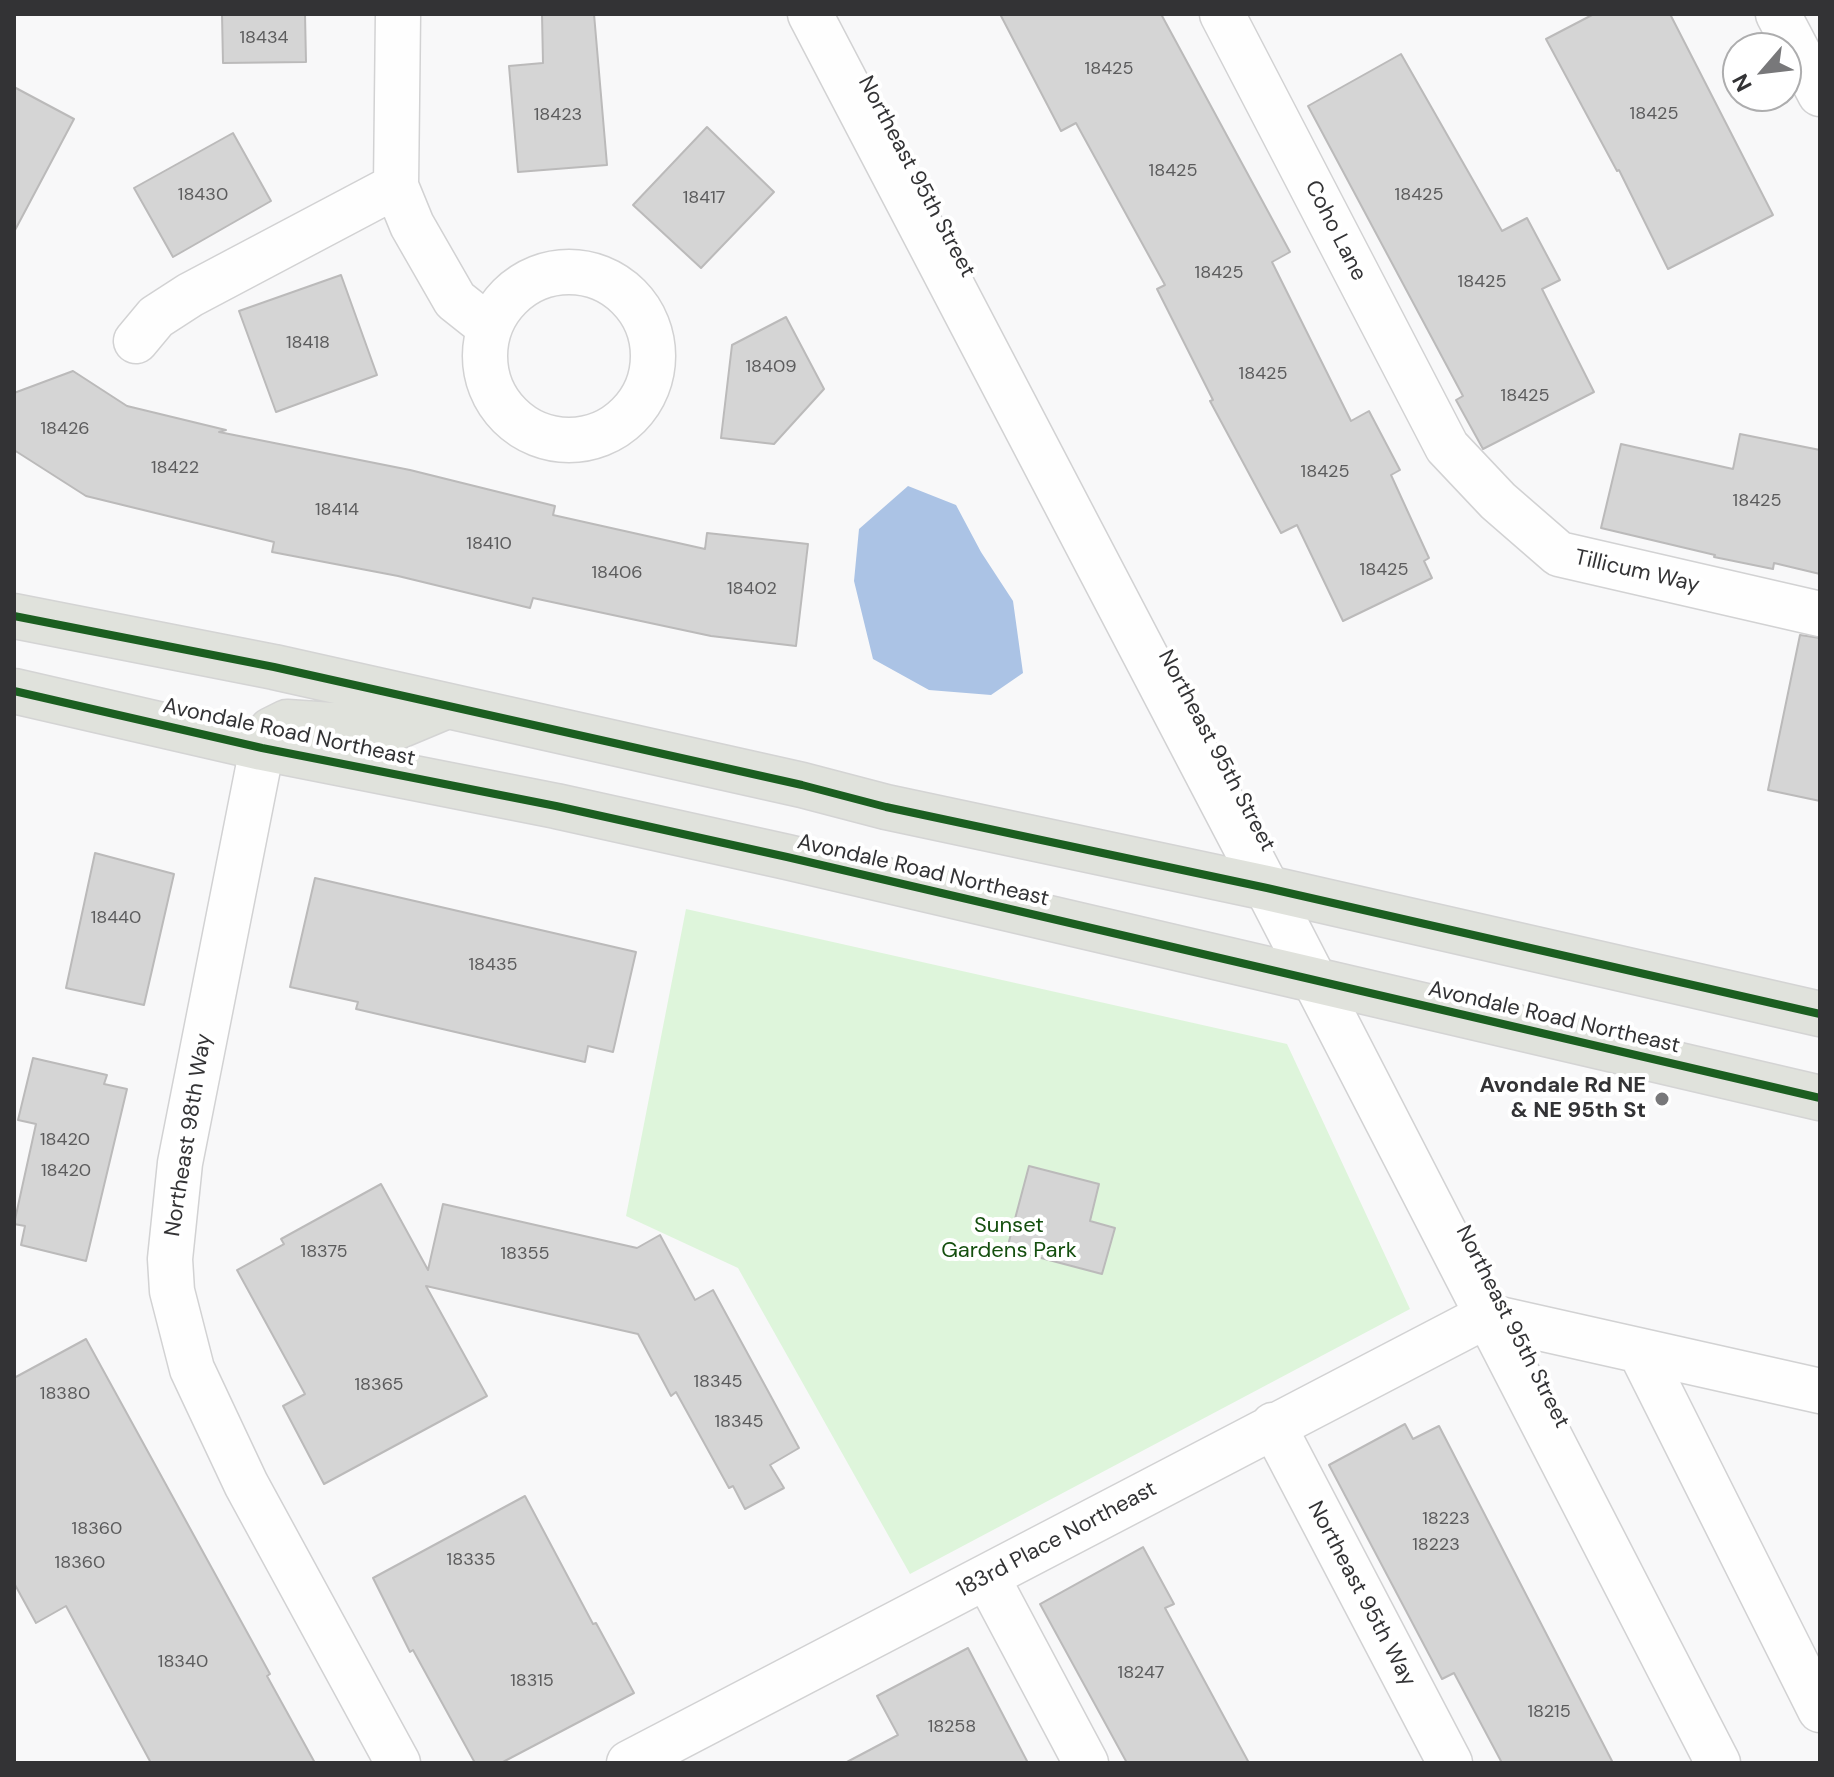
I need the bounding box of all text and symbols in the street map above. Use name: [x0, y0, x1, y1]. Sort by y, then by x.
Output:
house number: 18434: [239, 27, 289, 49]
north arrow: [1722, 32, 1802, 112]
house number: 18425: [1085, 58, 1133, 80]
text: N: [1726, 69, 1759, 96]
street label: Northeast 95th Street: [852, 72, 980, 282]
house number: 18425: [1630, 103, 1678, 125]
house number: 18423: [534, 104, 582, 126]
house number: 18425: [1149, 160, 1197, 182]
street label: Coho Lane: [1298, 176, 1372, 286]
house number: 18430: [178, 184, 228, 206]
house number: 18425: [1395, 184, 1443, 206]
house number: 18417: [683, 187, 725, 209]
house number: 18425: [1195, 262, 1243, 284]
house number: 18425: [1458, 271, 1506, 293]
house number: 18418: [286, 332, 330, 354]
house number: 18409: [745, 356, 797, 378]
house number: 18425: [1239, 363, 1287, 385]
house number: 18425: [1501, 385, 1549, 407]
house number: 18426: [40, 418, 90, 440]
house number: 18422: [151, 457, 199, 479]
house number: 18425: [1301, 461, 1349, 483]
house number: 18425: [1733, 490, 1781, 512]
house number: 18414: [315, 499, 359, 521]
house number: 18410: [466, 533, 512, 555]
street label: Tillicum Way: [1572, 545, 1702, 599]
house number: 18425: [1360, 559, 1408, 581]
house number: 18406: [591, 562, 643, 584]
house number: 18402: [727, 578, 777, 600]
street label: Northeast 95th Street: [1152, 646, 1280, 856]
street label: Avondale Road Northeast: [160, 693, 418, 773]
street label: Avondale Road Northeast: [795, 829, 1051, 913]
house number: 18440: [91, 907, 141, 929]
house number: 18435: [468, 954, 518, 976]
street label: Avondale Road Northeast: [1426, 976, 1682, 1060]
street label: Northeast 98th Way: [160, 1032, 218, 1238]
place label: Avondale Rd NE & NE 95th St: [1479, 1073, 1646, 1124]
marker: Avondale Rd NE & NE 95th St: [1653, 1090, 1671, 1108]
house number: 18420: [40, 1129, 90, 1151]
house number: 18420: [41, 1160, 91, 1182]
park label: Sunset Gardens Park: [941, 1213, 1077, 1264]
street label: Northeast 95th Street: [1449, 1221, 1575, 1433]
house number: 18375: [301, 1241, 347, 1263]
house number: 18355: [500, 1243, 550, 1265]
house number: 18345: [693, 1371, 743, 1393]
house number: 18365: [354, 1374, 404, 1396]
house number: 18380: [40, 1383, 90, 1405]
house number: 18345: [714, 1411, 764, 1433]
street label: 183rd Place Northeast: [953, 1476, 1161, 1604]
street label: Northeast 95th Way: [1301, 1497, 1421, 1691]
house number: 18223: [1422, 1508, 1470, 1530]
house number: 18360: [72, 1518, 122, 1540]
house number: 18223: [1412, 1534, 1460, 1556]
house number: 18335: [447, 1549, 495, 1571]
house number: 18360: [55, 1552, 105, 1574]
house number: 18340: [158, 1651, 208, 1673]
house number: 18247: [1118, 1662, 1164, 1684]
house number: 18315: [510, 1670, 554, 1692]
house number: 18215: [1527, 1701, 1571, 1723]
house number: 18258: [928, 1716, 976, 1738]

